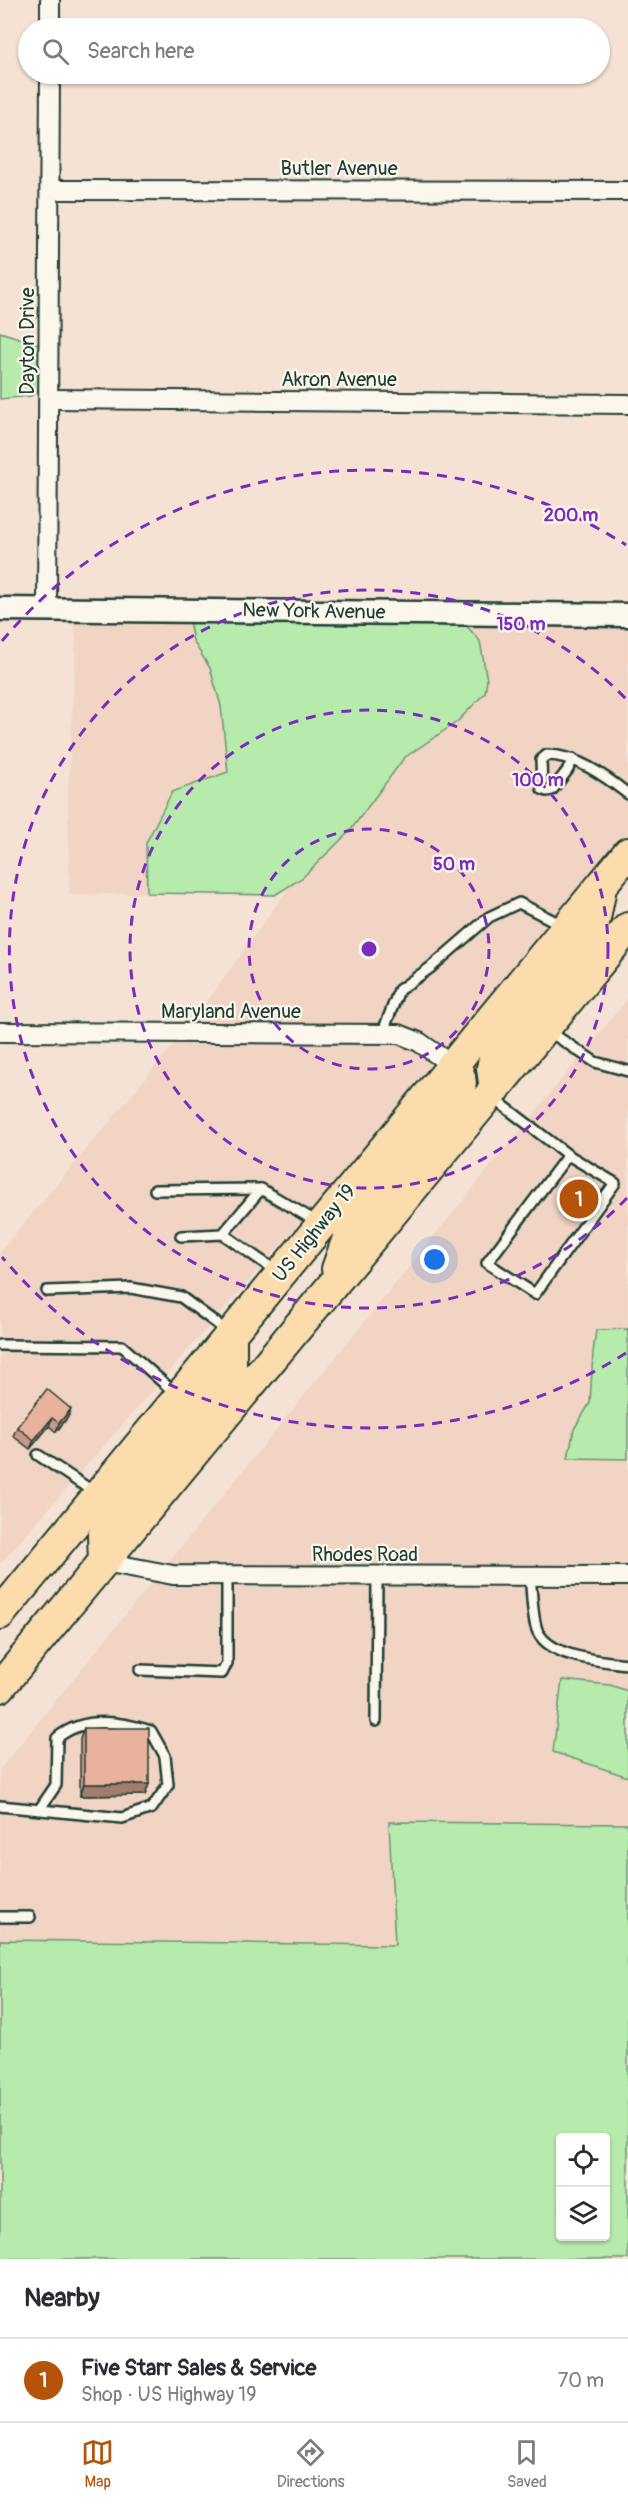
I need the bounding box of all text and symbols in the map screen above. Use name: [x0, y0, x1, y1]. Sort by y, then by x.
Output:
search box: [18, 18, 610, 84]
icon: search: [39, 35, 72, 68]
text: Search here: [87, 37, 194, 65]
street label: Butler Avenue: [280, 156, 398, 181]
street label: Dayton Drive: [15, 287, 40, 395]
street label: Akron Avenue: [281, 367, 397, 392]
text: 200 m: [544, 504, 598, 527]
street label: New York Avenue: [242, 597, 386, 625]
text: 150 m: [497, 613, 546, 636]
text: 100 m: [512, 769, 564, 792]
text: 50 m: [433, 853, 475, 876]
centre of rings: [359, 939, 379, 959]
street label: Maryland Avenue: [161, 999, 301, 1024]
pin: 1: [560, 1176, 598, 1222]
street label: US Highway 19: [267, 1179, 361, 1287]
your location: [420, 1245, 449, 1274]
street label: Rhodes Road: [312, 1542, 418, 1567]
map controls: [556, 2133, 610, 2241]
button: locate: [556, 2133, 610, 2187]
button: layers: [556, 2187, 610, 2241]
text: Nearby: [24, 2282, 100, 2314]
text: Five Starr Sales & Service: [81, 2354, 316, 2382]
text: 1: [40, 2368, 47, 2393]
text: 70 m: [558, 2368, 604, 2393]
text: Shop · US Highway 19: [81, 2382, 256, 2407]
tab: Map: [81, 2436, 114, 2492]
tab: Directions: [277, 2436, 345, 2492]
tab: Saved: [507, 2436, 547, 2492]

